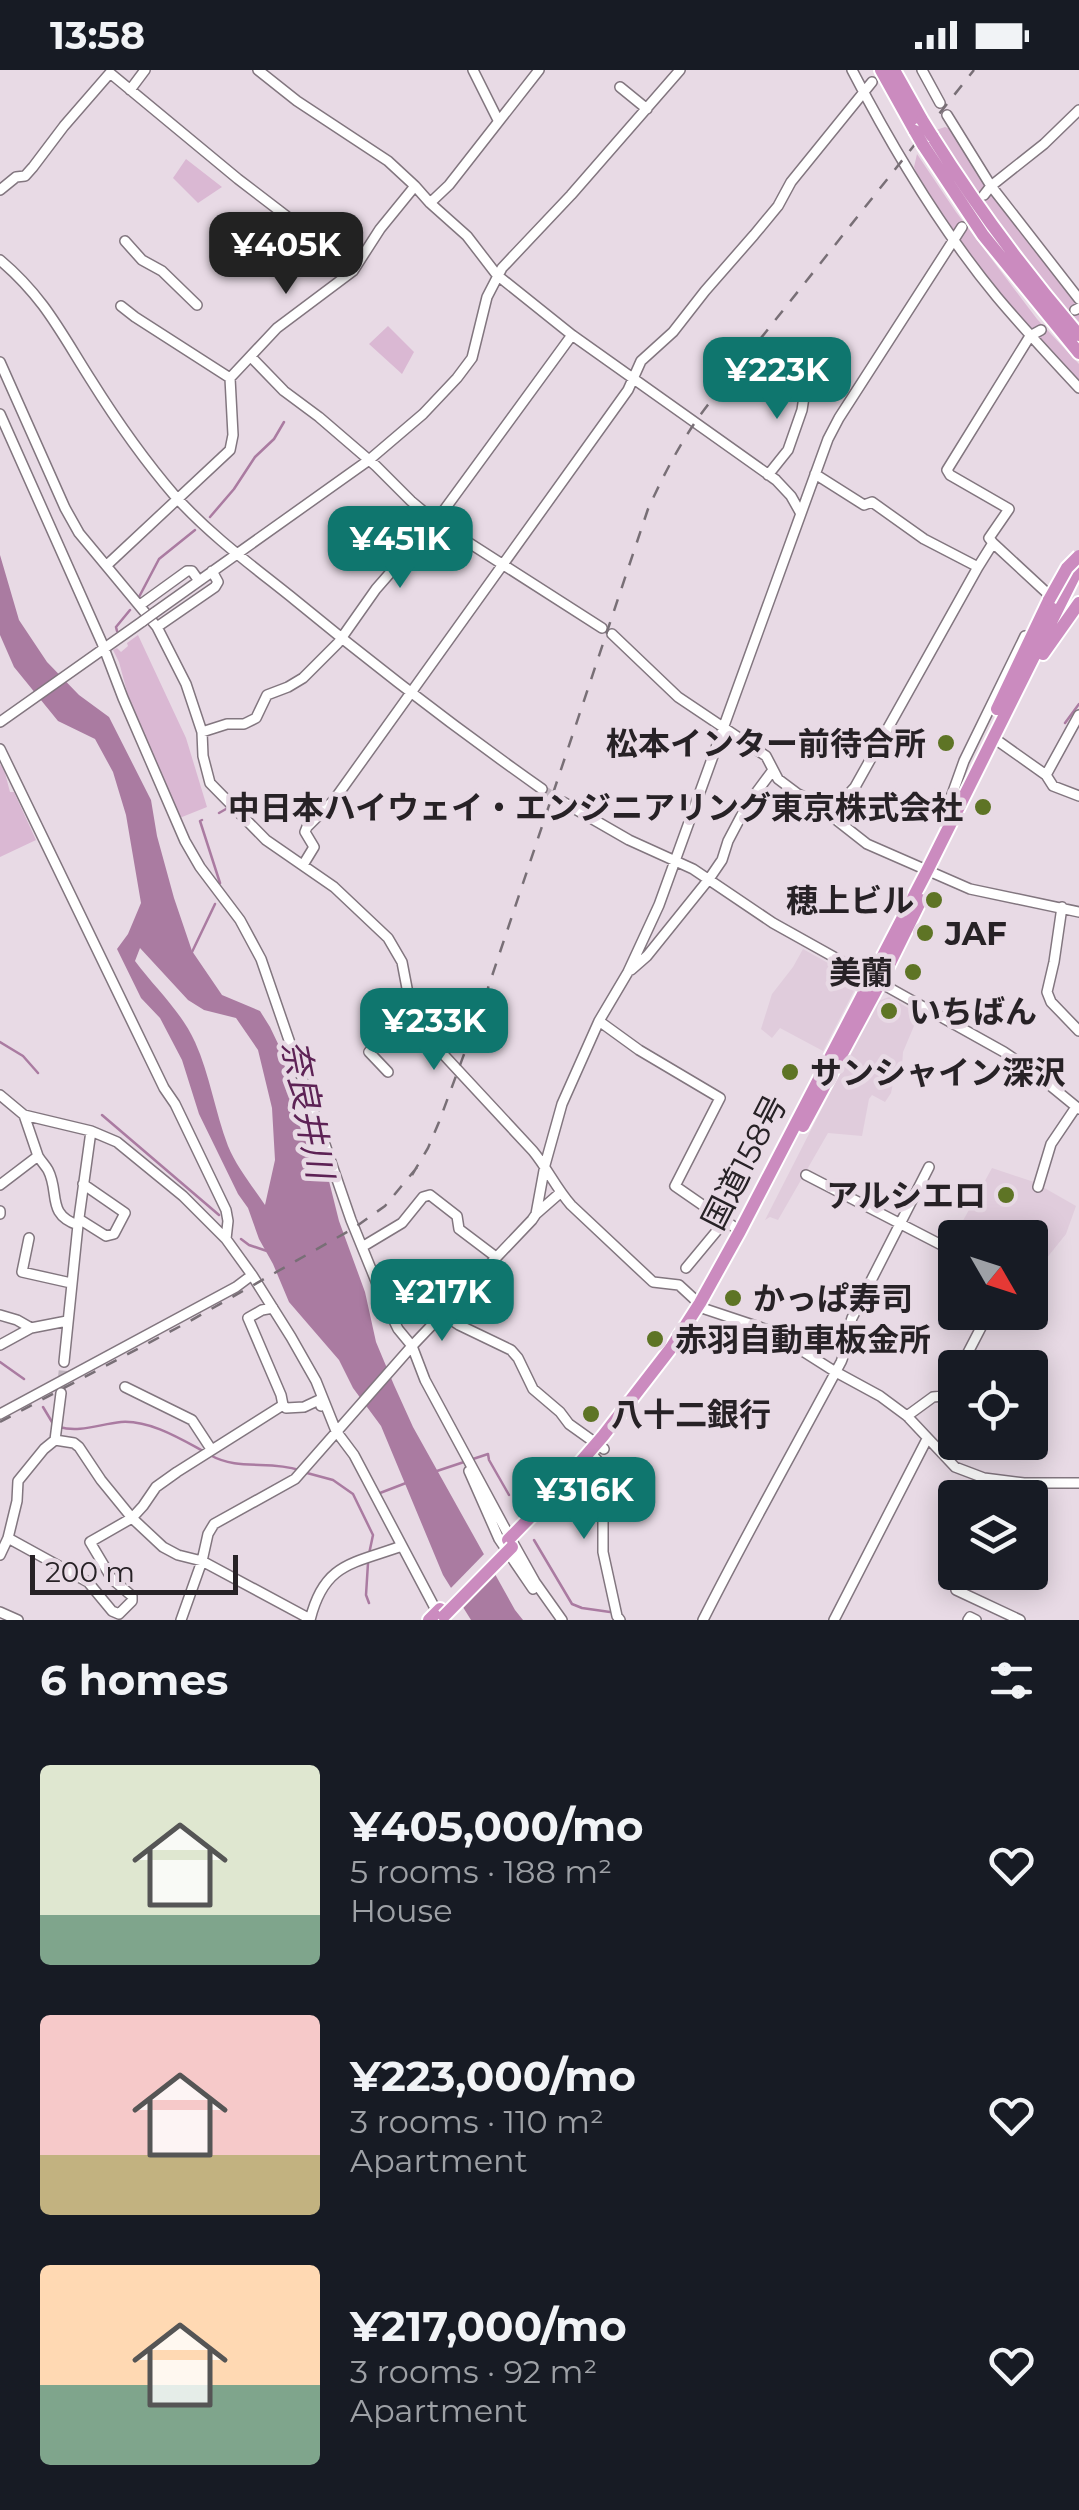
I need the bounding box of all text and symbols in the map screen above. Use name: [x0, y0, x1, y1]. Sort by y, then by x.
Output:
text: 13:58: [50, 12, 145, 59]
pin: ¥405K: [216, 212, 356, 297]
text: ¥405K: [231, 225, 341, 264]
pin: ¥223K: [707, 337, 847, 422]
text: ¥223K: [725, 350, 829, 389]
pin: ¥451K: [330, 506, 470, 591]
text: ¥451K: [350, 519, 450, 558]
place label: 松本インター前待合所: [606, 724, 926, 763]
marker: 松本インター前待合所: [935, 732, 957, 754]
place label: 中日本ハイウェイ・エンジニアリング東京株式会社: [228, 788, 963, 827]
marker: 中日本ハイウェイ・エンジニアリング東京株式会社: [972, 796, 994, 818]
place label: 穂上ビル: [786, 881, 914, 920]
marker: 穂上ビル: [923, 889, 945, 911]
place label: JAF: [944, 914, 1007, 953]
marker: JAF: [914, 922, 936, 944]
place label: 美蘭: [829, 953, 893, 992]
marker: 美蘭: [902, 961, 924, 983]
pin: ¥233K: [364, 988, 504, 1073]
place label: いちばん: [909, 992, 1037, 1031]
marker: いちばん: [878, 1000, 900, 1022]
text: ¥233K: [382, 1001, 486, 1040]
water label: 奈良井川: [274, 1036, 343, 1186]
place label: サンシャイン深沢: [810, 1053, 1066, 1092]
marker: サンシャイン深沢: [779, 1061, 801, 1083]
street label: 国道158号: [693, 1088, 795, 1236]
place label: アルシエロ: [826, 1176, 986, 1215]
marker: アルシエロ: [995, 1184, 1017, 1206]
north arrow: [938, 1220, 1048, 1330]
map controls: [938, 1220, 1048, 1590]
pin: ¥217K: [372, 1259, 512, 1344]
text: ¥217K: [393, 1272, 491, 1311]
place label: かっぱ寿司: [753, 1279, 913, 1318]
marker: かっぱ寿司: [722, 1287, 744, 1309]
place label: 赤羽自動車板金所: [675, 1320, 931, 1359]
marker: 赤羽自動車板金所: [644, 1328, 666, 1350]
button: locate: [938, 1350, 1048, 1460]
place label: 八十二銀行: [611, 1395, 771, 1434]
marker: 八十二銀行: [580, 1403, 602, 1425]
pin: ¥316K: [514, 1457, 654, 1542]
text: ¥316K: [534, 1470, 634, 1509]
button: layers: [938, 1480, 1048, 1590]
scale bar: [30, 1550, 238, 1594]
text: 200 m: [45, 1555, 135, 1589]
icon: filters: [984, 1653, 1039, 1708]
text: 6 homes: [40, 1654, 228, 1706]
text: ¥405,000/mo: [350, 1800, 644, 1852]
icon: home: [120, 1805, 240, 1925]
icon: heart: [984, 1838, 1039, 1893]
text: 5 rooms · 188 m²: [350, 1852, 612, 1891]
text: House: [350, 1891, 453, 1930]
text: ¥223,000/mo: [350, 2050, 636, 2102]
icon: home: [120, 2055, 240, 2175]
icon: heart: [984, 2088, 1039, 2143]
text: 3 rooms · 110 m²: [350, 2102, 604, 2141]
text: Apartment: [350, 2141, 528, 2180]
text: ¥217,000/mo: [350, 2300, 627, 2352]
icon: home: [120, 2305, 240, 2425]
icon: heart: [984, 2338, 1039, 2393]
text: 3 rooms · 92 m²: [350, 2352, 597, 2391]
text: Apartment: [350, 2391, 528, 2430]

